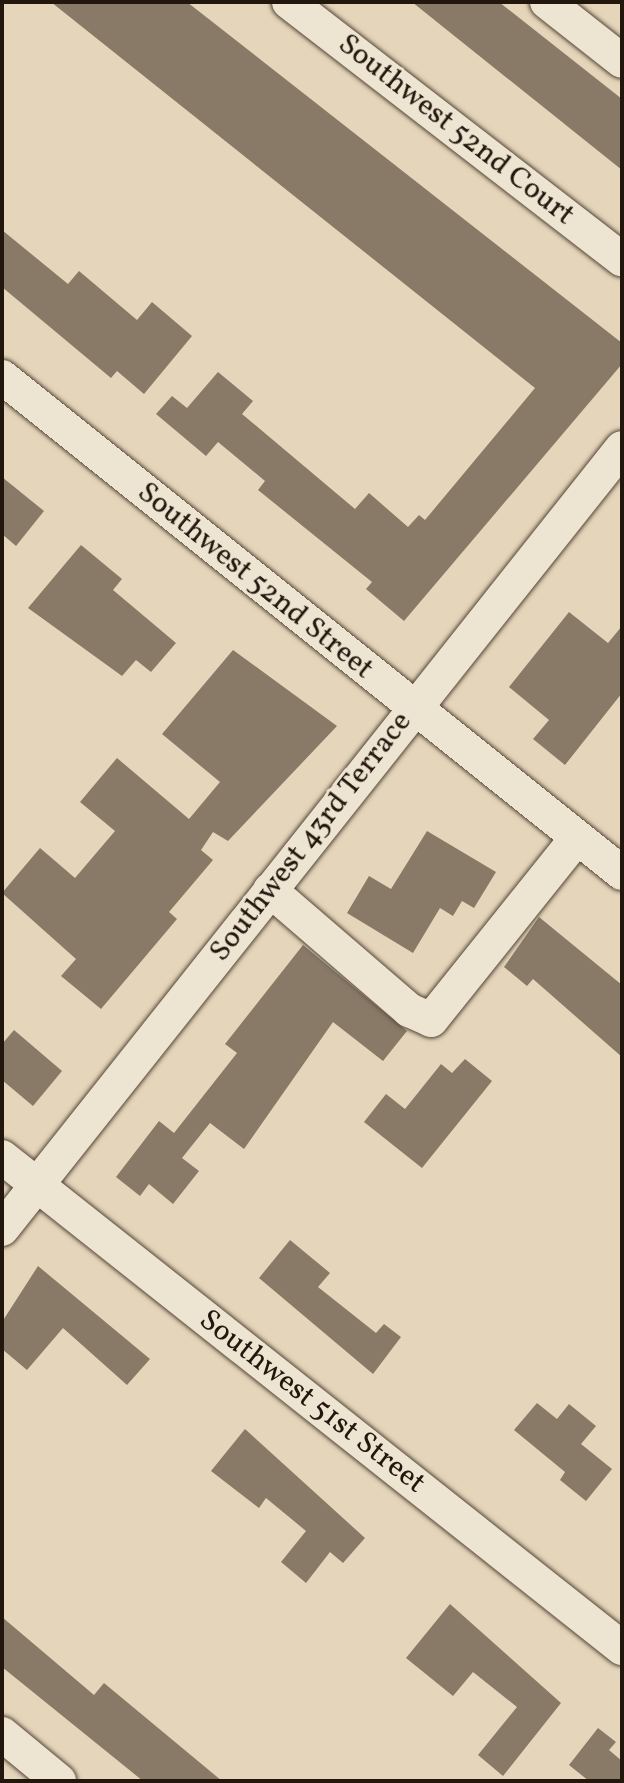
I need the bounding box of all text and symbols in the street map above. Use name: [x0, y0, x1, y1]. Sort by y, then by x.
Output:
street label: Southwest 52nd Court: [331, 27, 581, 233]
street label: Southwest 52nd Street: [130, 475, 380, 687]
street label: Southwest 43rd Terrace: [202, 705, 420, 969]
street label: Southwest 51st Street: [192, 1302, 432, 1502]

